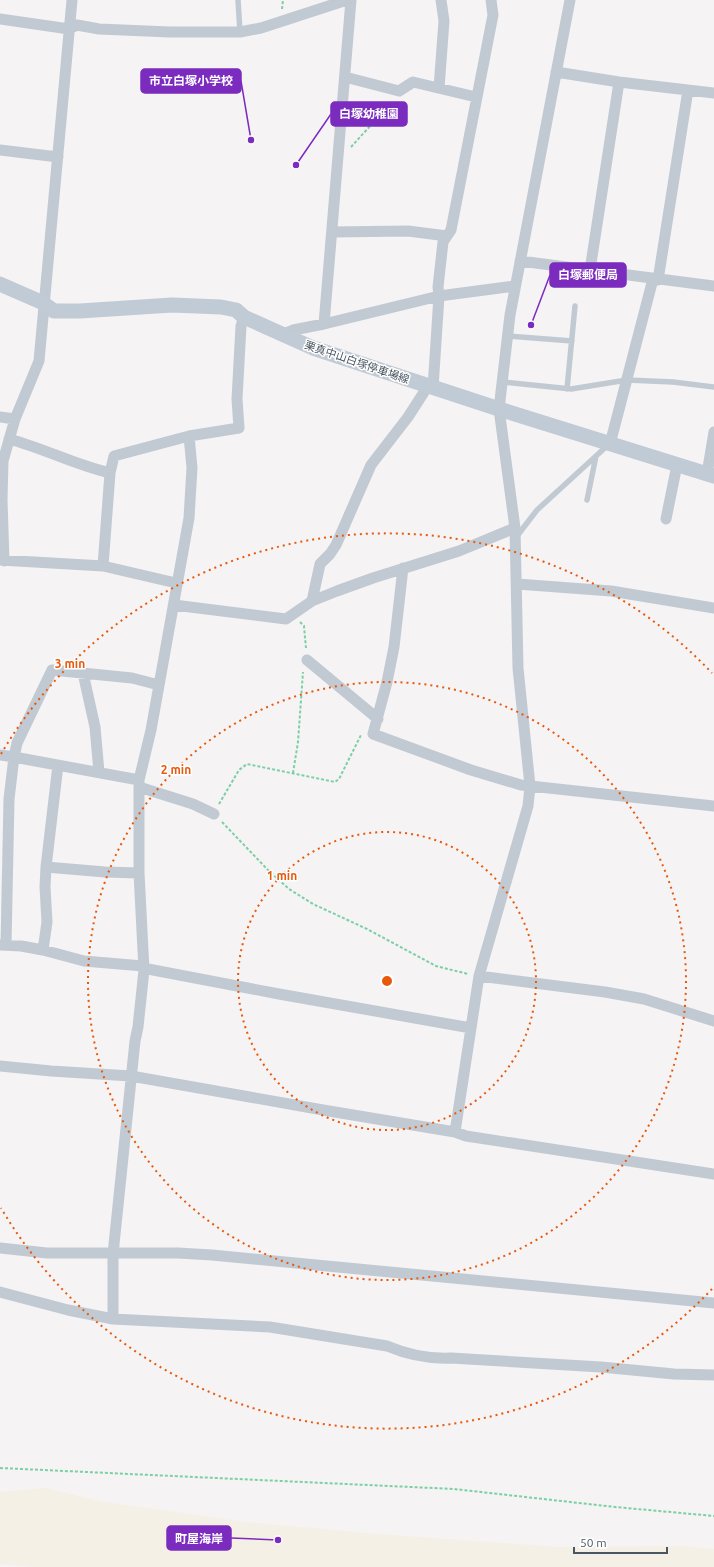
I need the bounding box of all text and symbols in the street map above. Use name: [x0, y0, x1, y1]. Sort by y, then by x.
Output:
callout: 市立白塚小学校: [141, 69, 241, 93]
text: 市立白塚小学校: [149, 74, 233, 87]
callout: 白塚幼稚園: [331, 102, 407, 126]
text: 白塚幼稚園: [339, 107, 399, 120]
callout: 白塚郵便局: [550, 263, 626, 287]
text: 白塚郵便局: [558, 268, 618, 281]
street label: 栗真中山白塚停車場線: [303, 338, 411, 386]
text: 3 min: [55, 657, 85, 670]
text: 2 min: [161, 763, 191, 776]
text: 1 min: [267, 869, 297, 882]
centre of rings: [380, 974, 394, 988]
callout: 町屋海岸: [167, 1526, 231, 1550]
scale bar: [574, 1529, 667, 1555]
text: 町屋海岸: [175, 1532, 223, 1545]
text: 50 m: [580, 1536, 607, 1549]

